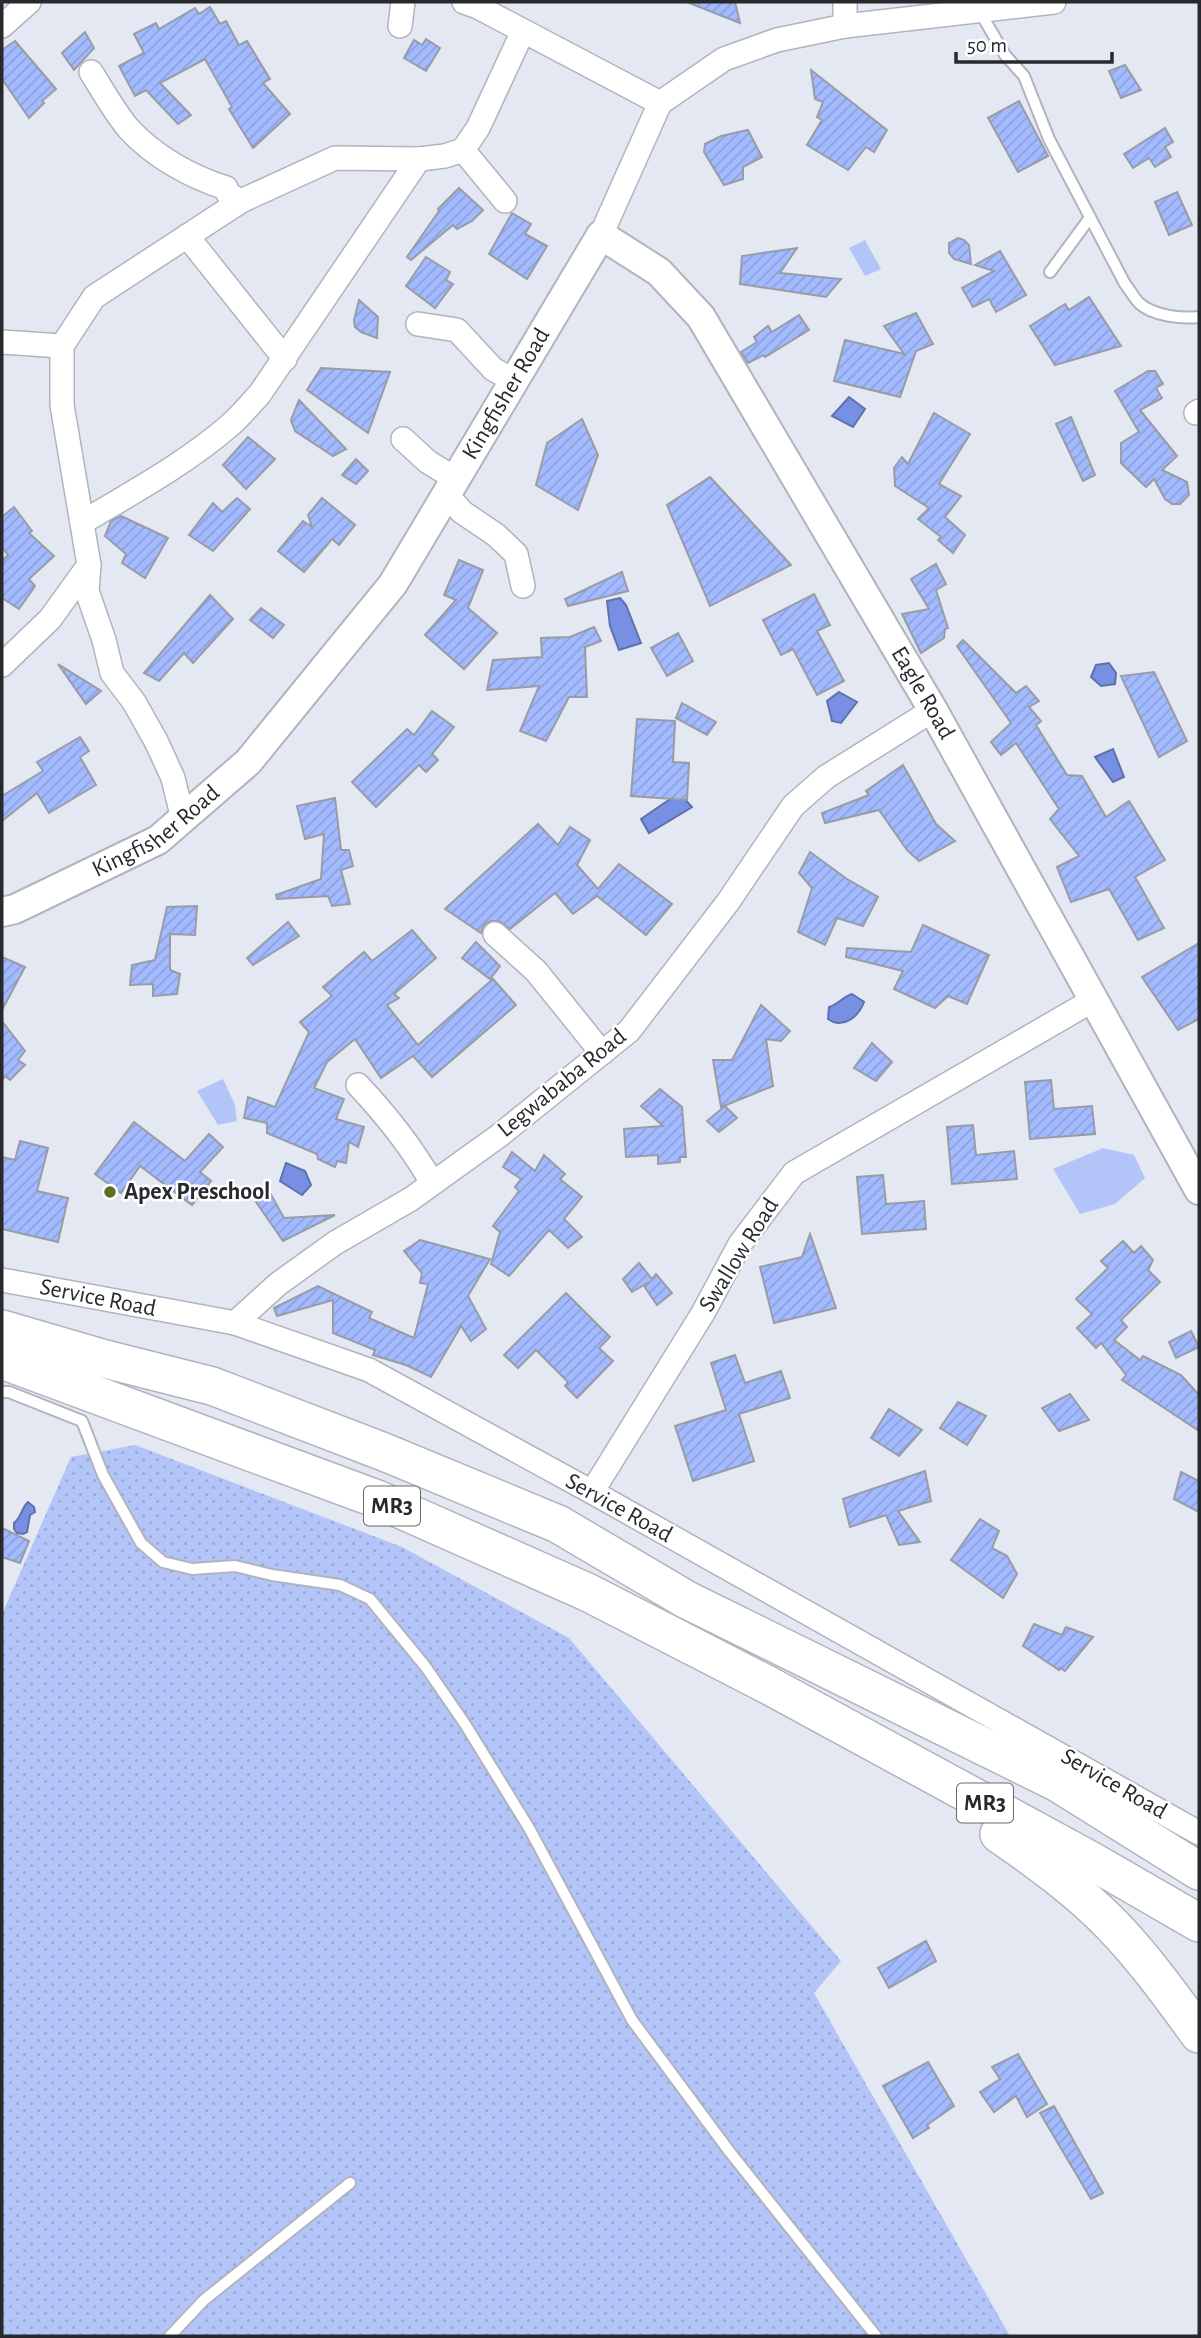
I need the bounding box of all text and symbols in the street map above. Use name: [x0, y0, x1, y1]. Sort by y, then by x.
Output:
scale bar: [956, 21, 1112, 65]
text: 50 m: [967, 35, 1007, 56]
street label: Kingfisher Road: [458, 324, 555, 464]
street label: Eagle Road: [887, 643, 959, 743]
street label: Kingfisher Road: [89, 780, 224, 882]
street label: Legwababa Road: [493, 1024, 631, 1142]
place label: Apex Preschool: [124, 1180, 270, 1204]
marker: Apex Preschool: [102, 1184, 118, 1200]
street label: Swallow Road: [695, 1194, 783, 1316]
street label: Service Road: [38, 1275, 158, 1321]
street label: Service Road: [562, 1469, 676, 1547]
road number: MR3: [364, 1486, 420, 1526]
street label: Service Road: [1057, 1744, 1171, 1824]
road number: MR3: [957, 1784, 1013, 1822]

